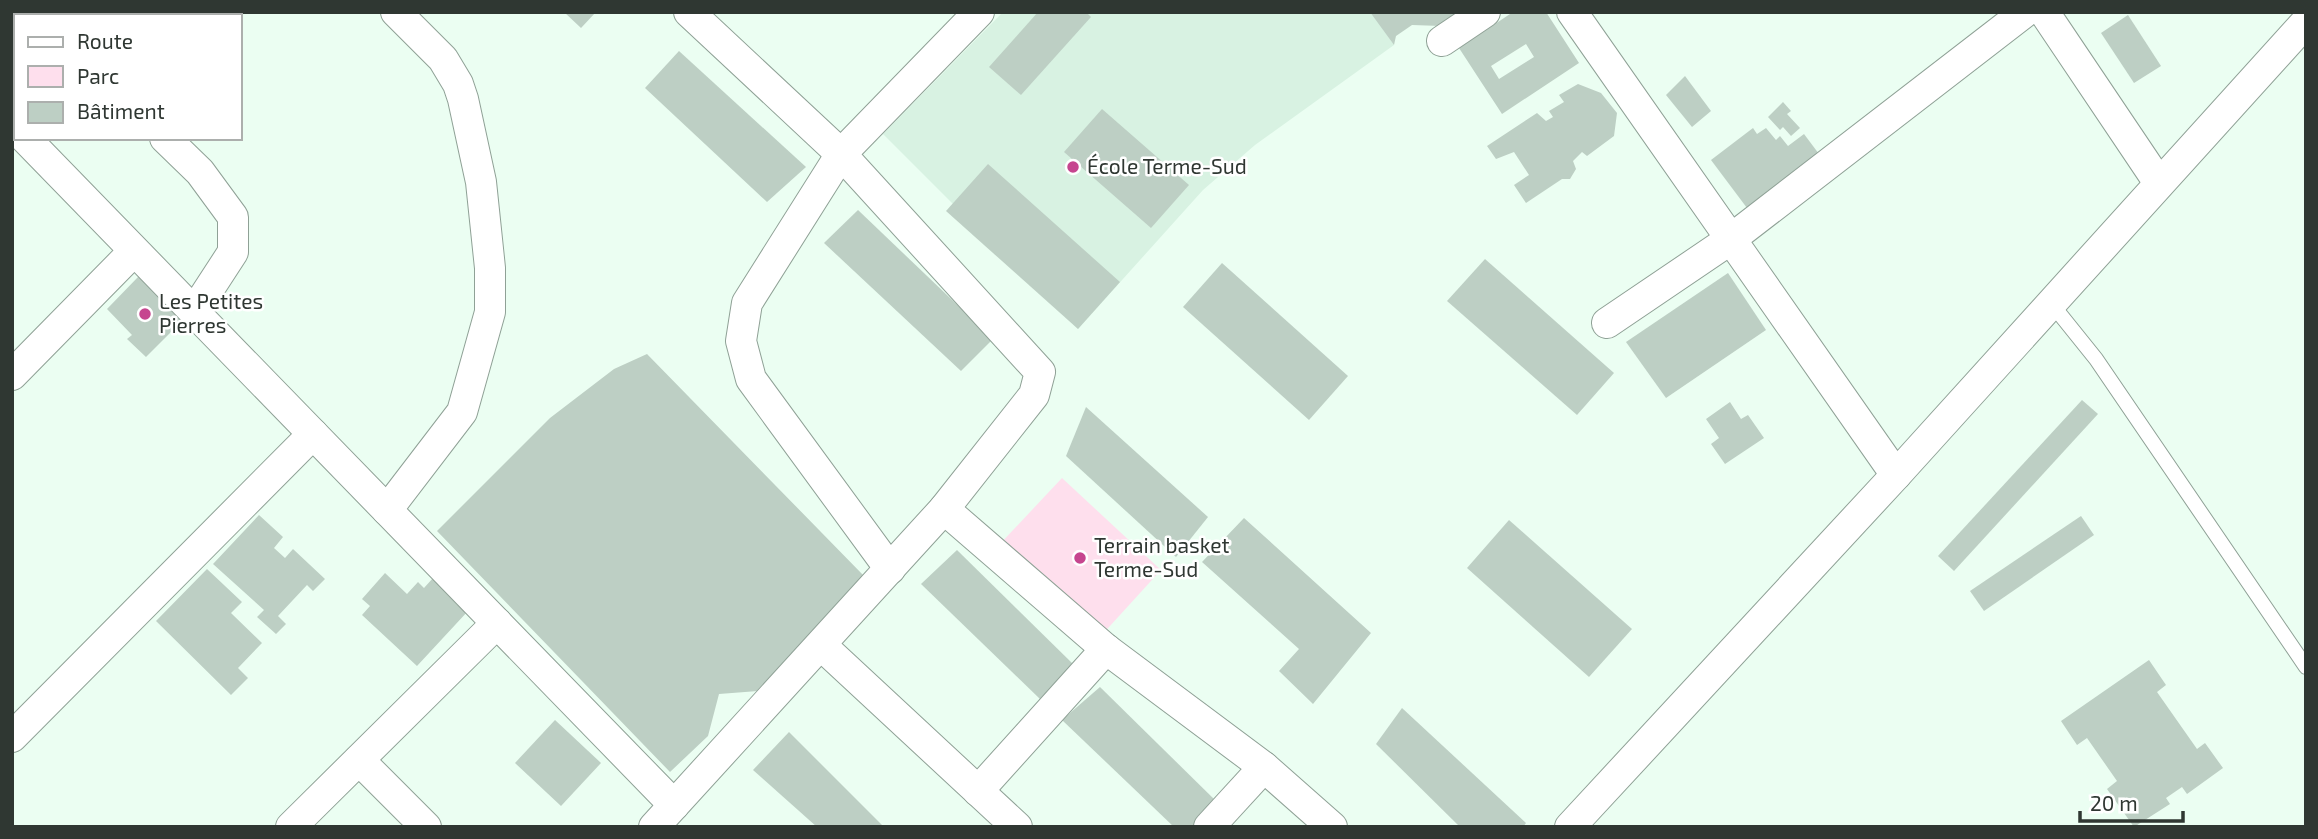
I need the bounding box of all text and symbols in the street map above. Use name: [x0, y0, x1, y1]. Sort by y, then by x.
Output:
legend: [14, 14, 242, 140]
text: Route: [77, 28, 133, 53]
text: Parc: [77, 63, 119, 88]
text: Bâtiment: [77, 98, 165, 123]
place label: École Terme-Sud: [1087, 153, 1247, 178]
marker: École Terme-Sud: [1065, 159, 1081, 175]
place label: Les Petites Pierres: [159, 288, 263, 337]
marker: Les Petites Pierres: [137, 306, 153, 322]
place label: Terrain basket Terme-Sud: [1094, 532, 1229, 581]
marker: Terrain basket Terme-Sud: [1072, 550, 1088, 566]
scale bar: [2080, 780, 2183, 824]
text: 20 m: [2090, 790, 2138, 815]

